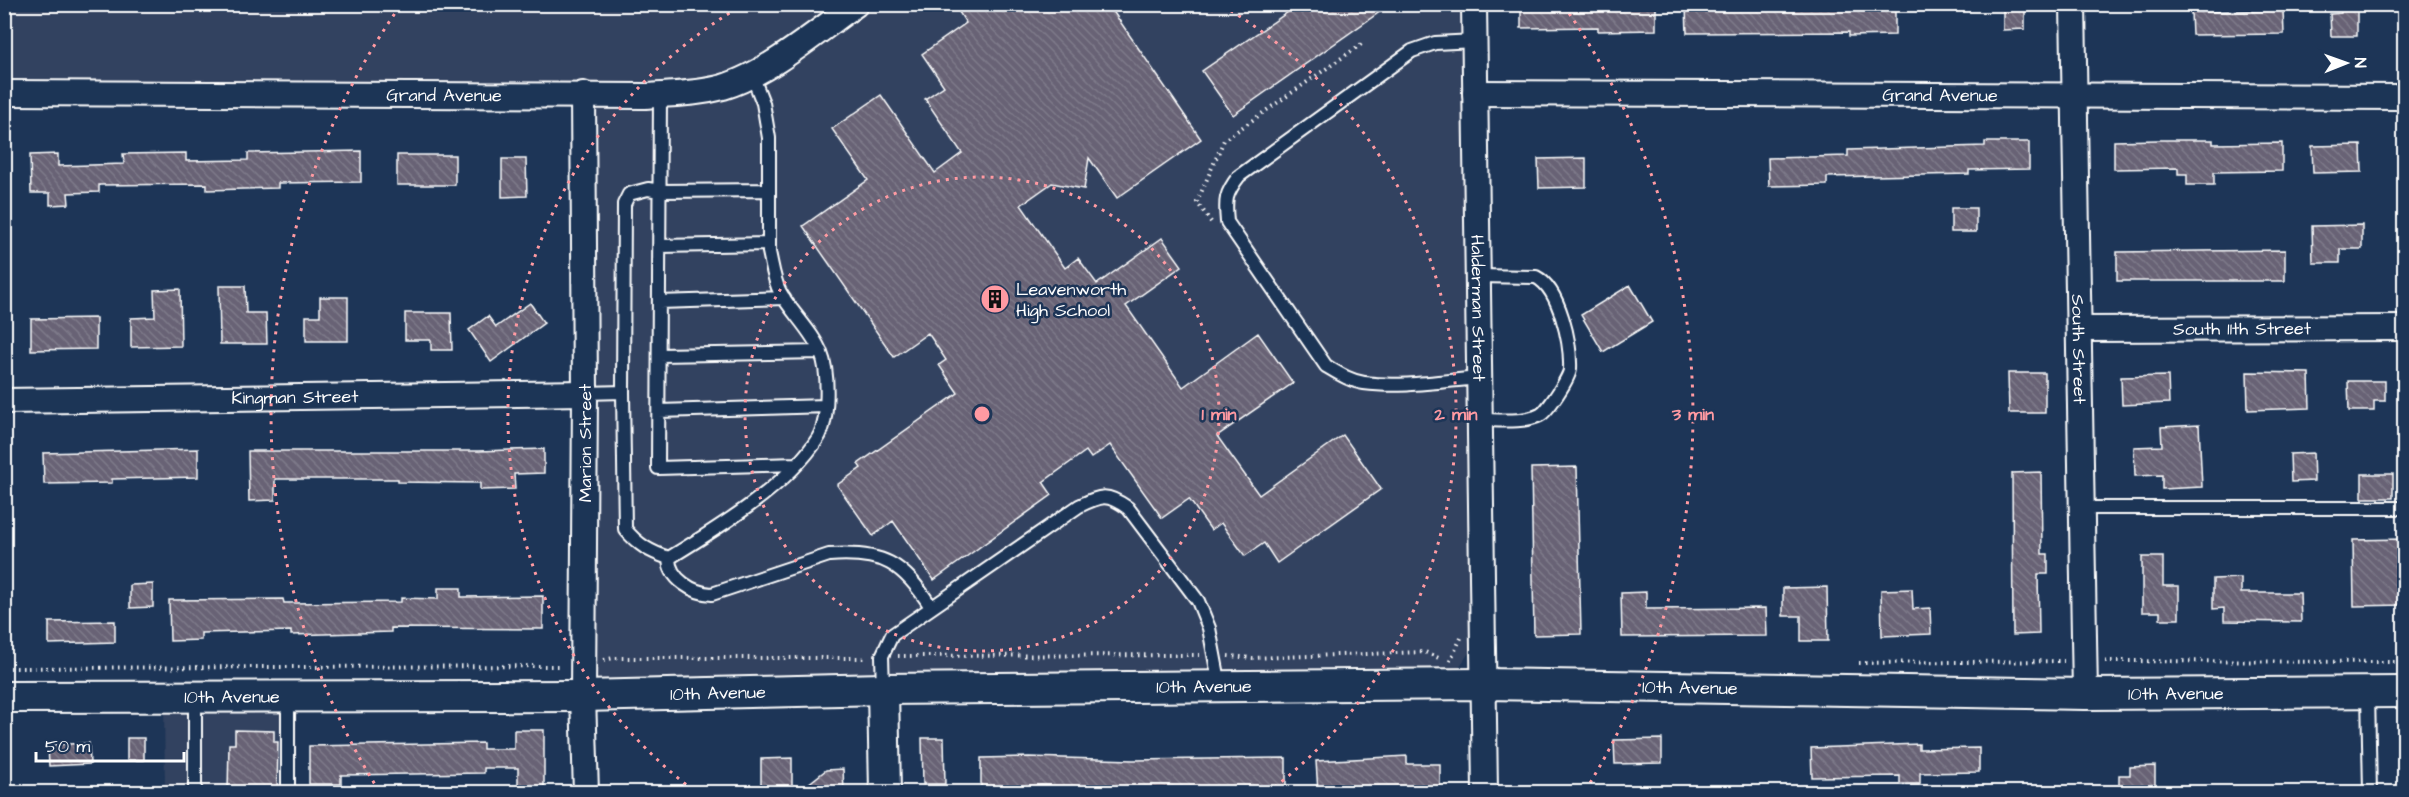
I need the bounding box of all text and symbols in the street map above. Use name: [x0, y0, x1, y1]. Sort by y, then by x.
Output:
north arrow: [2316, 33, 2376, 93]
text: N: [2349, 58, 2371, 68]
street label: Grand Avenue: [386, 82, 502, 108]
street label: Grand Avenue: [1882, 82, 1998, 108]
street label: Halderman Street: [1465, 234, 1492, 382]
place label: Leavenworth High School: [1016, 277, 1126, 324]
building icon: Leavenworth High School: [979, 283, 1011, 315]
street label: South Street: [2066, 294, 2092, 405]
street label: South 11th Street: [2173, 316, 2312, 341]
street label: Marion Street: [573, 383, 598, 502]
street label: Kingman Street: [231, 384, 359, 411]
text: 1 min: [1201, 402, 1237, 427]
text: 2 min: [1433, 402, 1478, 427]
text: 3 min: [1671, 402, 1714, 427]
centre of rings: [972, 404, 992, 424]
street label: 10th Avenue: [1156, 673, 1252, 699]
street label: 10th Avenue: [1642, 674, 1738, 701]
street label: 10th Avenue: [670, 679, 766, 706]
street label: 10th Avenue: [2128, 681, 2224, 706]
street label: 10th Avenue: [184, 684, 280, 709]
scale bar: [36, 725, 184, 763]
text: 50 m: [45, 734, 90, 759]

